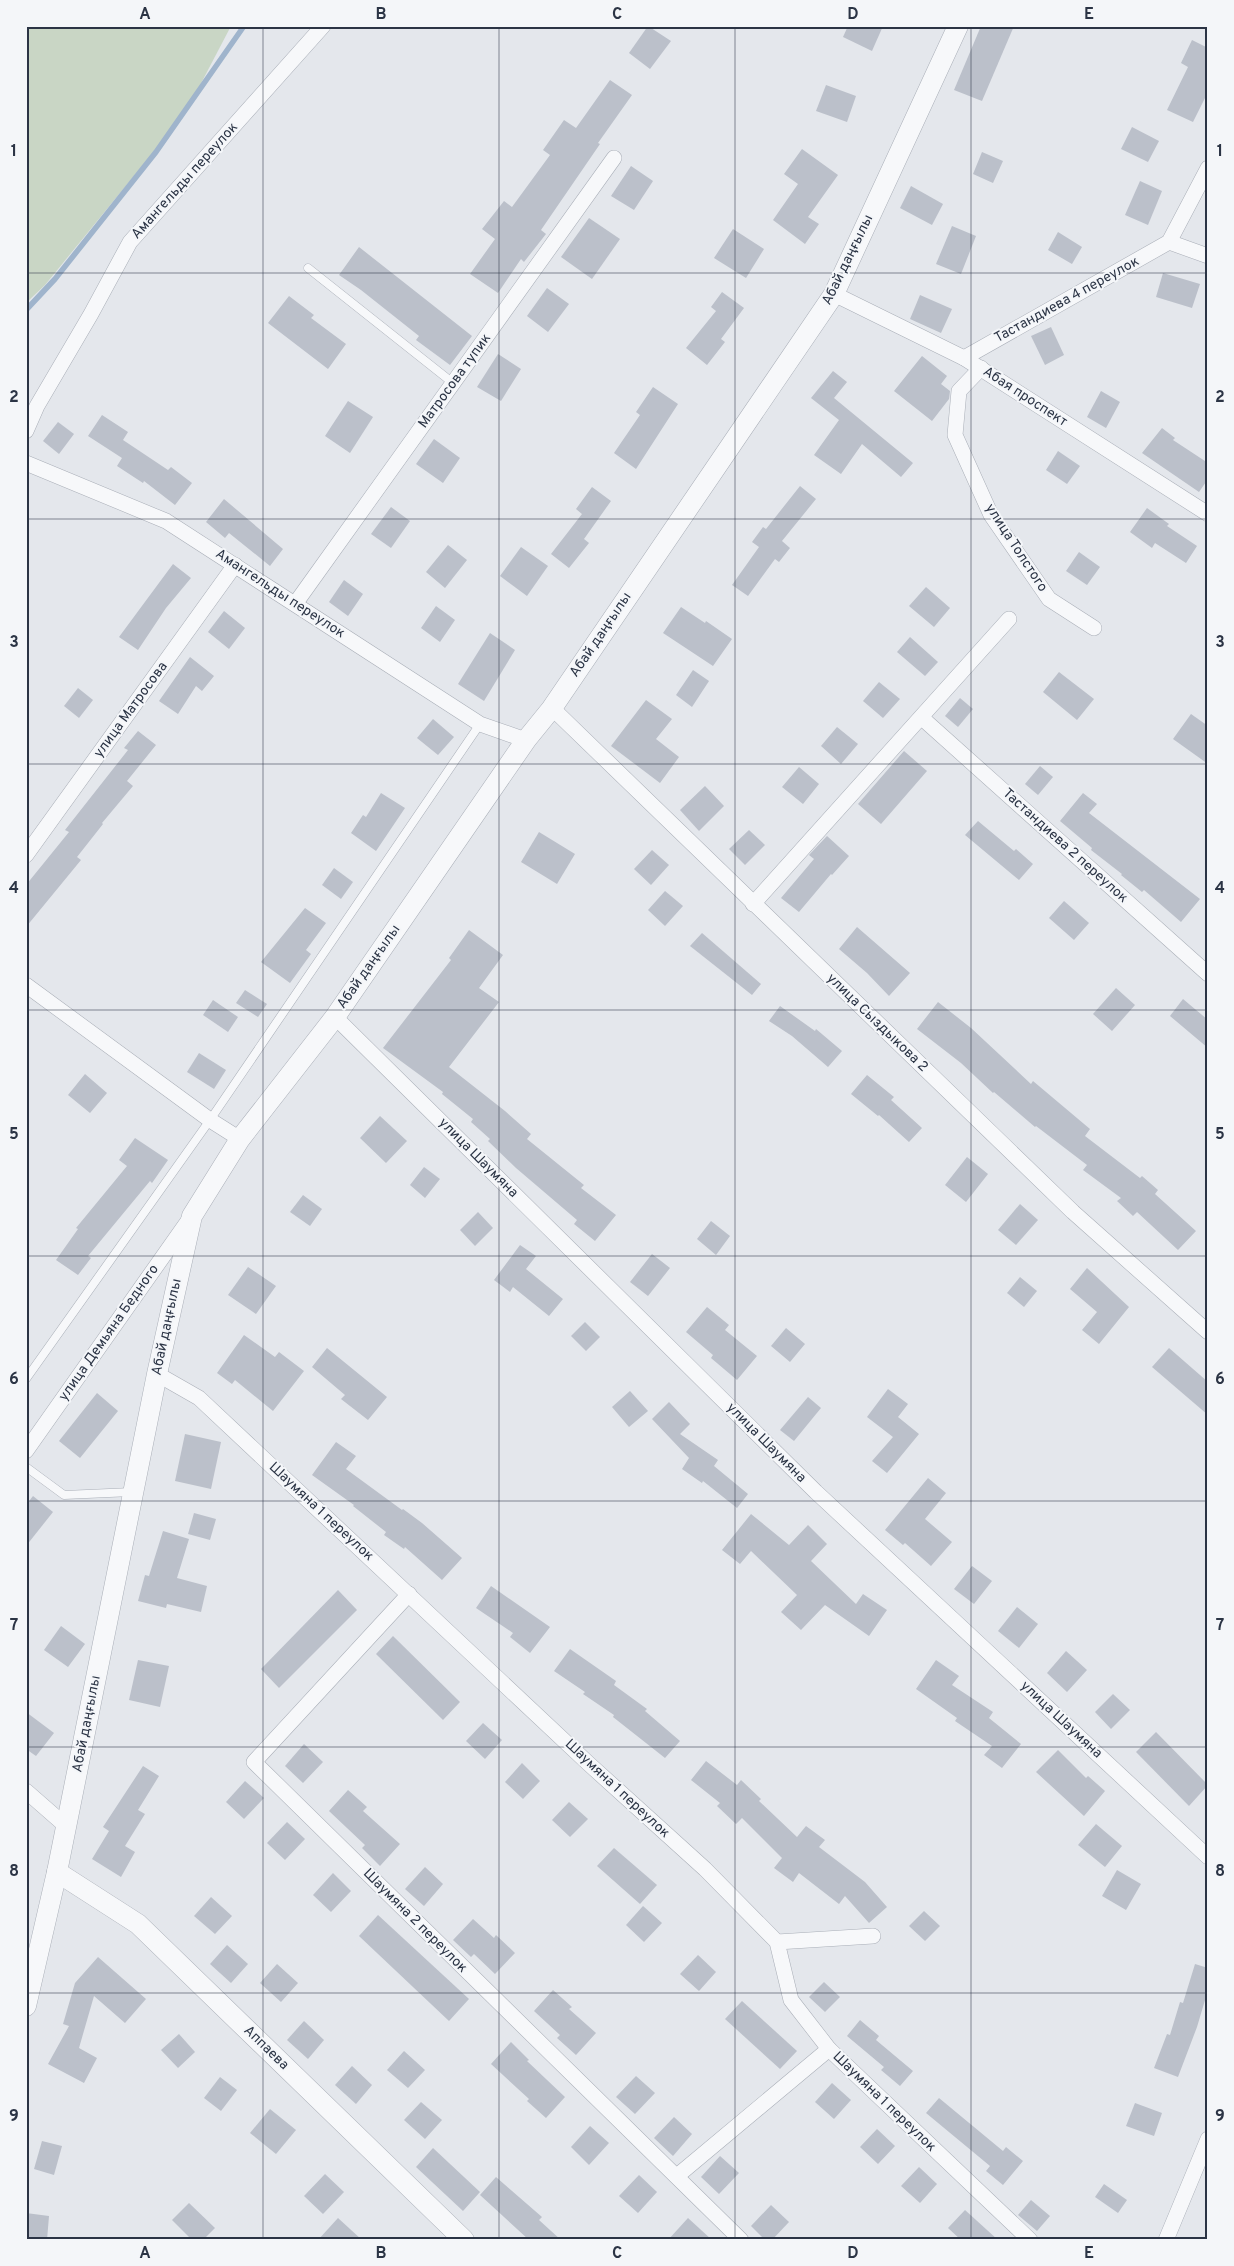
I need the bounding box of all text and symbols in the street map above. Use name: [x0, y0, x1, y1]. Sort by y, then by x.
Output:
text: A: [139, 5, 151, 25]
text: B: [375, 5, 387, 25]
text: C: [612, 5, 622, 25]
text: D: [847, 5, 859, 25]
text: E: [1084, 5, 1094, 25]
street label: Амангельды переулок: [128, 119, 242, 243]
text: 1: [11, 142, 17, 162]
text: 1: [1217, 142, 1223, 162]
street label: Абай даңғылы: [819, 212, 877, 308]
street label: Тастандиева 4 переулок: [992, 253, 1142, 347]
street label: Матросова тупик: [415, 330, 495, 432]
street label: Абая проспект: [980, 363, 1070, 431]
text: 2: [9, 388, 19, 408]
text: 2: [1215, 388, 1225, 408]
street label: улица Толстого: [981, 501, 1051, 595]
street label: Амангельды переулок: [212, 546, 348, 642]
street label: Абай даңғылы: [566, 589, 636, 681]
text: 3: [9, 633, 19, 653]
text: 3: [1215, 633, 1225, 653]
street label: улица Матросова: [90, 659, 172, 761]
street label: Тастандиева 2 переулок: [999, 785, 1131, 907]
text: 4: [9, 879, 19, 899]
text: 4: [1215, 879, 1225, 899]
street label: Абай даңғылы: [334, 922, 404, 1012]
street label: улица Сыздыкова 2: [823, 970, 931, 1076]
street label: улица Шаумяна: [435, 1115, 521, 1201]
text: 5: [9, 1125, 19, 1145]
text: 5: [1215, 1125, 1225, 1145]
street label: улица Демьяна Бедного: [55, 1261, 163, 1405]
street label: Абай даңғылы: [148, 1277, 186, 1377]
text: 6: [9, 1370, 19, 1390]
text: 6: [1215, 1370, 1225, 1390]
street label: улица Шаумяна: [723, 1400, 809, 1486]
street label: Шаумяна 1 переулок: [265, 1459, 377, 1565]
text: 7: [10, 1616, 18, 1636]
text: 7: [1216, 1616, 1224, 1636]
street label: Абай даңғылы: [69, 1674, 105, 1774]
street label: улица Шаумяна: [1017, 1678, 1105, 1762]
street label: Шаумяна 1 переулок: [561, 1736, 673, 1842]
text: 8: [9, 1862, 19, 1882]
text: 8: [1215, 1862, 1225, 1882]
street label: Шаумяна 2 переулок: [359, 1865, 471, 1977]
street label: Аппаева: [240, 2022, 292, 2074]
street label: Шаумяна 1 переулок: [829, 2048, 939, 2156]
text: 9: [9, 2107, 19, 2127]
text: 9: [1215, 2107, 1225, 2127]
text: A: [139, 2244, 151, 2264]
text: B: [375, 2244, 387, 2264]
text: C: [612, 2244, 622, 2264]
text: D: [847, 2244, 859, 2264]
text: E: [1084, 2244, 1094, 2264]

